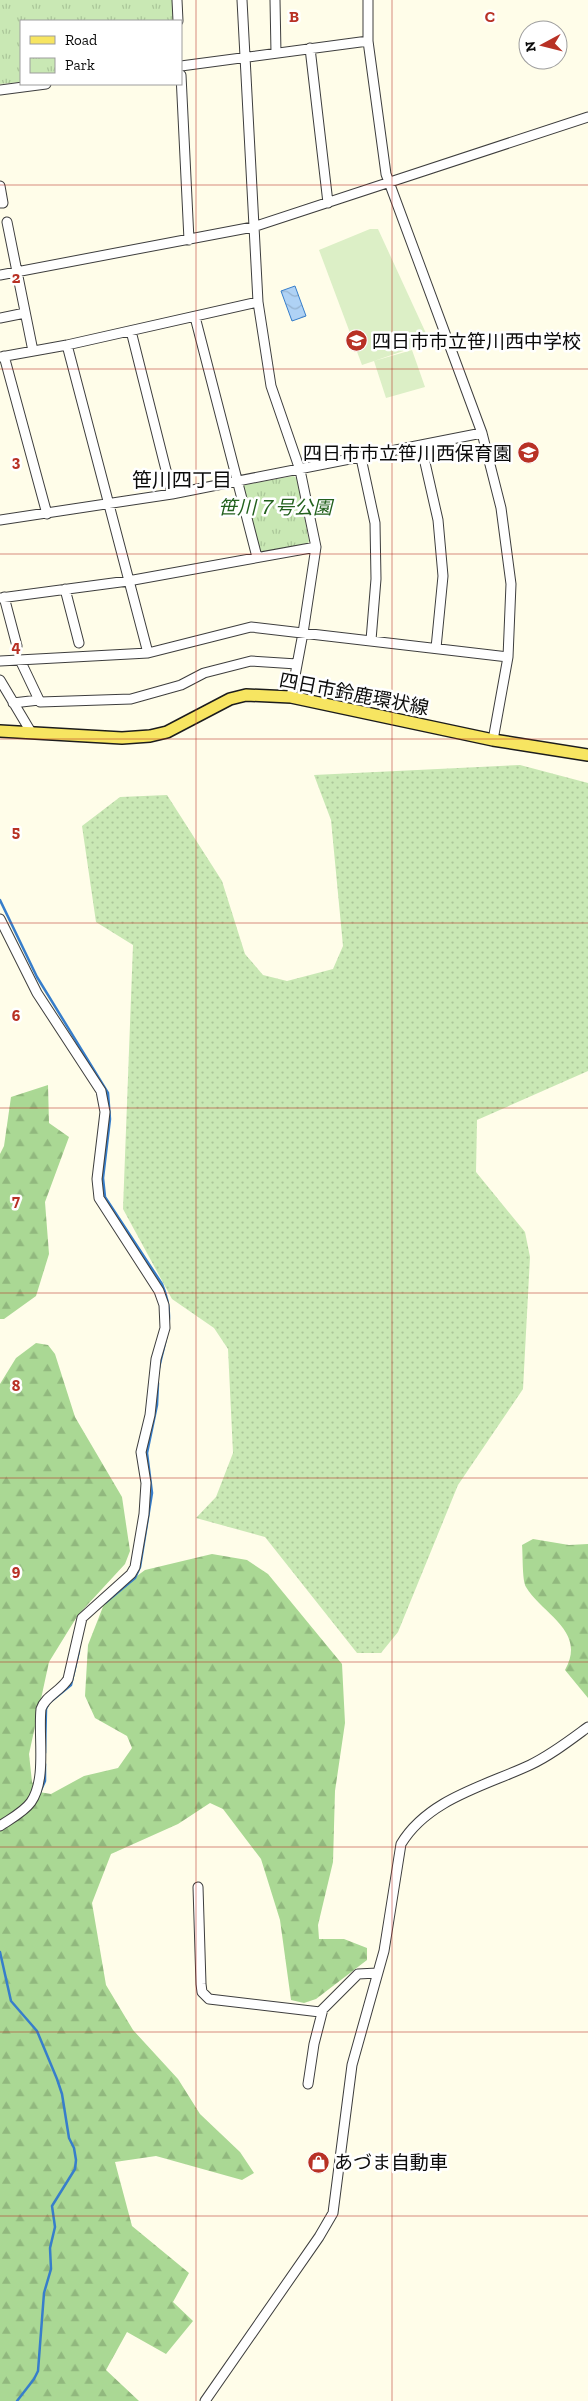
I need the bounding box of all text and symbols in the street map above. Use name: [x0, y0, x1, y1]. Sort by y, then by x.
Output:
text: B: [289, 7, 299, 26]
text: C: [485, 7, 495, 26]
legend: [20, 20, 182, 85]
north arrow: [518, 20, 568, 70]
text: Road: [65, 31, 98, 49]
text: N: [521, 40, 540, 53]
text: Park: [65, 56, 95, 74]
text: 2: [12, 268, 21, 287]
school or university icon: 四日市市立笹川西中学校: [344, 329, 368, 353]
place label: 四日市市立笹川西中学校: [372, 330, 581, 353]
school or university icon: 四日市市立笹川西保育園: [516, 441, 540, 465]
place label: 四日市市立笹川西保育園: [303, 442, 512, 465]
text: 3: [12, 452, 21, 471]
district label: 笹川四丁目: [132, 468, 232, 492]
park label: 笹川７号公園: [218, 496, 335, 519]
text: 4: [11, 637, 21, 656]
street label: 四日市鈴鹿環状線: [277, 668, 431, 720]
text: 5: [12, 822, 20, 841]
text: 6: [12, 1006, 21, 1025]
text: 7: [12, 1191, 20, 1210]
text: 8: [12, 1376, 21, 1395]
text: 9: [12, 1561, 21, 1580]
shop icon: あづま自動車: [306, 2150, 330, 2174]
place label: あづま自動車: [334, 2151, 448, 2174]

